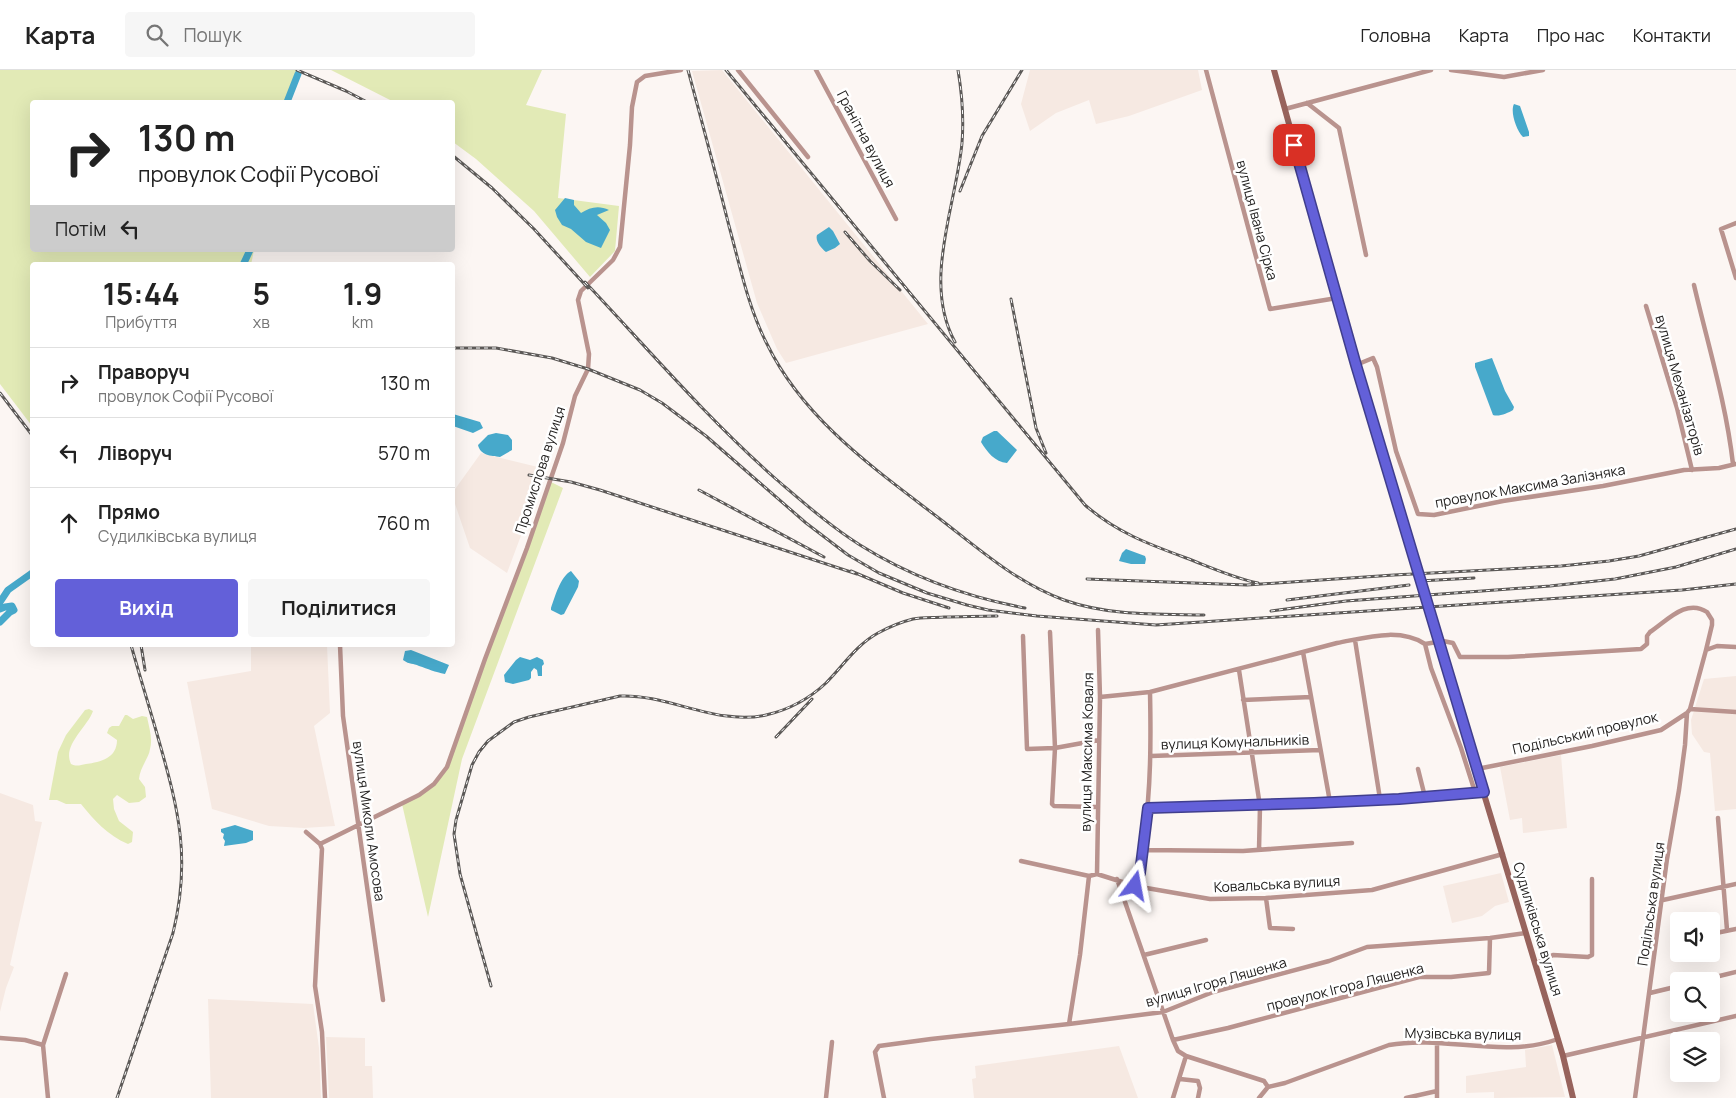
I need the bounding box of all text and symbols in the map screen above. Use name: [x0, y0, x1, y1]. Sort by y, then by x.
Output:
search box: [125, 12, 475, 57]
text: Карта: [25, 18, 95, 51]
icon: search: [143, 21, 171, 49]
text: Пошук: [183, 22, 242, 48]
text: Головна: [1361, 23, 1431, 47]
text: Карта: [1459, 23, 1509, 47]
text: Про нас: [1537, 23, 1605, 47]
text: Контакти: [1633, 23, 1711, 47]
street label: Гранітна вулиця: [833, 87, 900, 191]
text: 130 m: [138, 114, 235, 162]
icon: right: [55, 120, 120, 185]
pin: [1273, 124, 1315, 166]
icon: arrive: [1280, 131, 1308, 159]
street label: вулиця Івана Сірка: [1232, 158, 1283, 282]
text: провулок Софії Русової: [138, 159, 379, 189]
icon: left: [116, 215, 144, 243]
text: Потім: [55, 216, 106, 242]
text: 15:44: [103, 273, 180, 314]
text: 5: [252, 273, 270, 314]
text: 1.9: [343, 273, 382, 314]
text: Прибуття: [105, 311, 177, 333]
text: хв: [253, 311, 270, 333]
text: km: [352, 311, 373, 333]
street label: вулиця Механізаторів: [1651, 313, 1710, 458]
text: Праворуч: [98, 359, 190, 385]
icon: right: [55, 369, 83, 397]
text: 130 m: [381, 370, 430, 396]
text: провулок Софії Русової: [98, 385, 273, 407]
street label: Промислова вулиця: [510, 404, 569, 536]
icon: left: [55, 439, 83, 467]
text: Ліворуч: [98, 440, 172, 466]
text: 570 m: [378, 440, 430, 466]
street label: провулок Максима Залізняка: [1433, 459, 1627, 512]
text: Прямо: [98, 499, 160, 525]
icon: ahead: [55, 509, 83, 537]
text: 760 m: [377, 510, 430, 536]
text: Судилківська вулиця: [98, 525, 257, 547]
button: Вихід: [55, 579, 238, 637]
button: Поділитися: [248, 579, 430, 637]
street label: вулиця Максима Коваля: [1076, 672, 1097, 832]
street label: Подільський провулок: [1510, 706, 1660, 758]
street label: вулиця Комунальників: [1161, 729, 1310, 754]
street label: вулиця Миколи Амосова: [349, 740, 390, 902]
street label: Подільська вулиця: [1632, 841, 1669, 967]
position arrow: [1108, 859, 1160, 911]
street label: Судилківська вулиця: [1509, 860, 1568, 998]
street label: Ковальська вулиця: [1213, 871, 1341, 896]
map controls: [1670, 912, 1720, 1082]
button: sound: [1670, 912, 1720, 962]
street label: вулиця Ігоря Ляшенка: [1143, 952, 1289, 1011]
street label: провулок Ігора Ляшенка: [1264, 958, 1425, 1015]
button: search: [1670, 972, 1720, 1022]
street label: Музівська вулиця: [1404, 1023, 1522, 1044]
button: layers: [1670, 1032, 1720, 1082]

